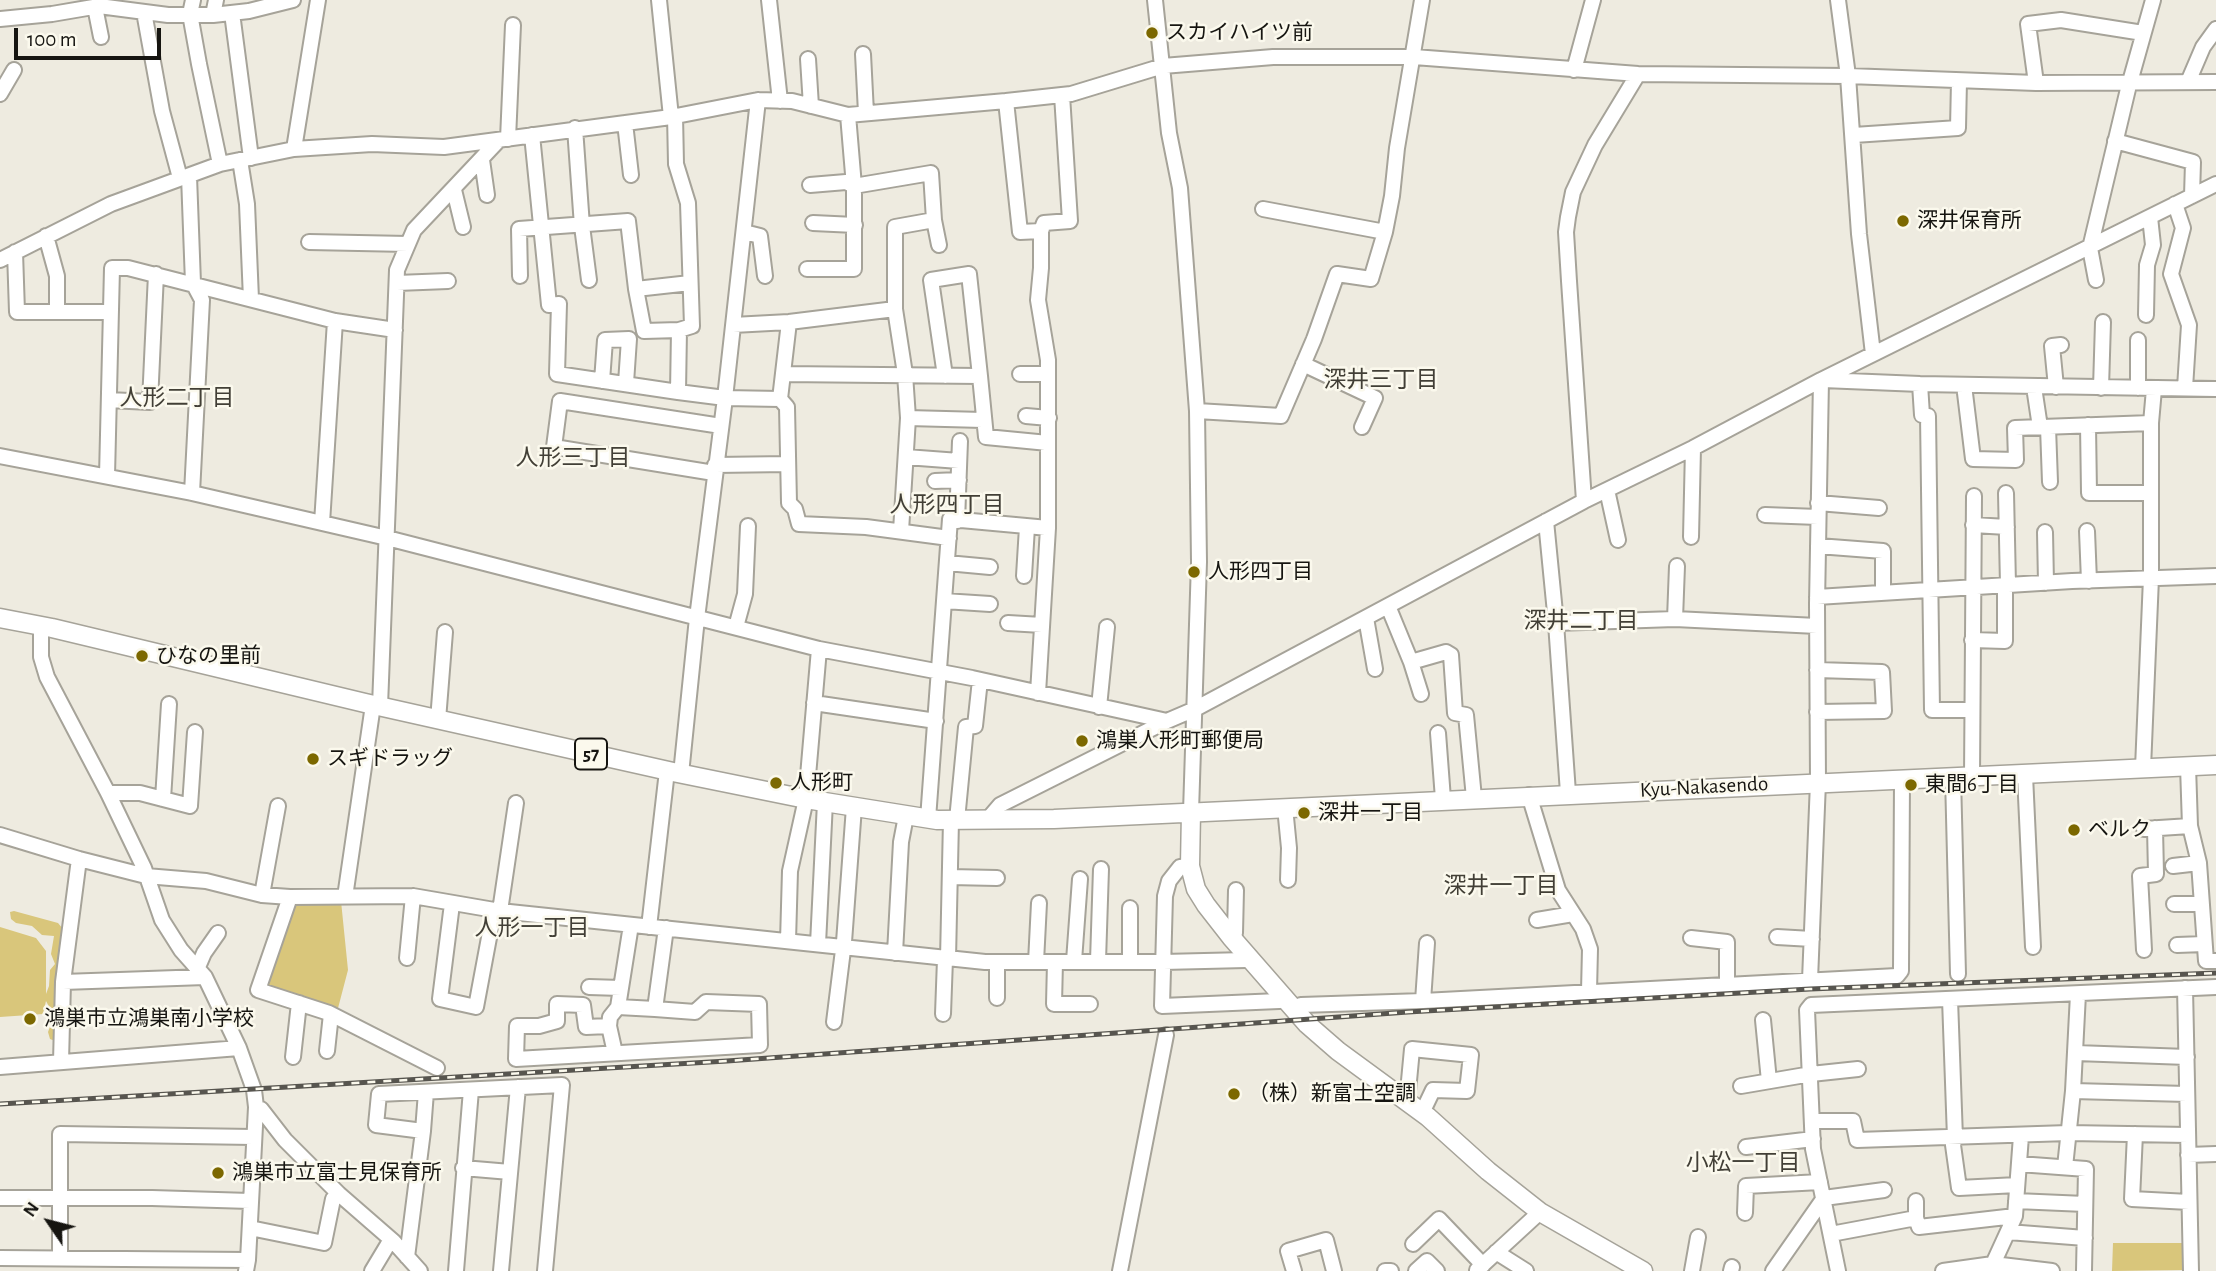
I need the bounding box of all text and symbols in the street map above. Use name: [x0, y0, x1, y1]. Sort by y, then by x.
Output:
scale bar: [18, 14, 164, 58]
place label: スカイハイツ前: [1166, 20, 1313, 46]
marker: スカイハイツ前: [1144, 25, 1160, 41]
text: 100 m: [27, 29, 77, 50]
place label: 深井保育所: [1917, 208, 2022, 234]
marker: 深井保育所: [1895, 213, 1911, 229]
district label: 深井三丁目: [1324, 366, 1438, 394]
district label: 人形二丁目: [120, 384, 234, 412]
district label: 人形三丁目: [516, 444, 630, 472]
district label: 人形四丁目: [890, 491, 1004, 519]
place label: 人形四丁目: [1208, 559, 1313, 585]
marker: 人形四丁目: [1186, 564, 1202, 580]
district label: 深井二丁目: [1524, 607, 1638, 635]
place label: ひなの里前: [156, 643, 261, 669]
marker: ひなの里前: [134, 648, 150, 664]
place label: 鴻巣人形町郵便局: [1096, 728, 1264, 754]
marker: 鴻巣人形町郵便局: [1074, 733, 1090, 749]
road number: 57: [575, 738, 607, 769]
place label: スギドラッグ: [327, 746, 453, 772]
marker: スギドラッグ: [305, 751, 321, 767]
place label: 人形町: [790, 770, 853, 796]
street label: Kyu-Nakasendo: [1639, 771, 1769, 803]
place label: 東間6丁目: [1925, 772, 2019, 798]
marker: 人形町: [768, 775, 784, 791]
marker: 東間6丁目: [1903, 777, 1919, 793]
place label: 深井一丁目: [1318, 800, 1423, 826]
marker: 深井一丁目: [1296, 805, 1312, 821]
place label: ベルク: [2088, 817, 2151, 843]
marker: ベルク: [2066, 822, 2082, 838]
district label: 深井一丁目: [1444, 872, 1558, 900]
district label: 人形一丁目: [475, 914, 589, 942]
place label: 鴻巣市立鴻巣南小学校: [44, 1006, 254, 1032]
marker: 鴻巣市立鴻巣南小学校: [22, 1011, 38, 1027]
place label: （株）新富士空調: [1248, 1081, 1416, 1107]
marker: （株）新富士空調: [1226, 1086, 1242, 1102]
district label: 小松一丁目: [1686, 1149, 1800, 1177]
place label: 鴻巣市立富士見保育所: [232, 1160, 442, 1186]
marker: 鴻巣市立富士見保育所: [210, 1165, 226, 1181]
north arrow: [14, 1187, 84, 1257]
text: N: [20, 1199, 43, 1221]

